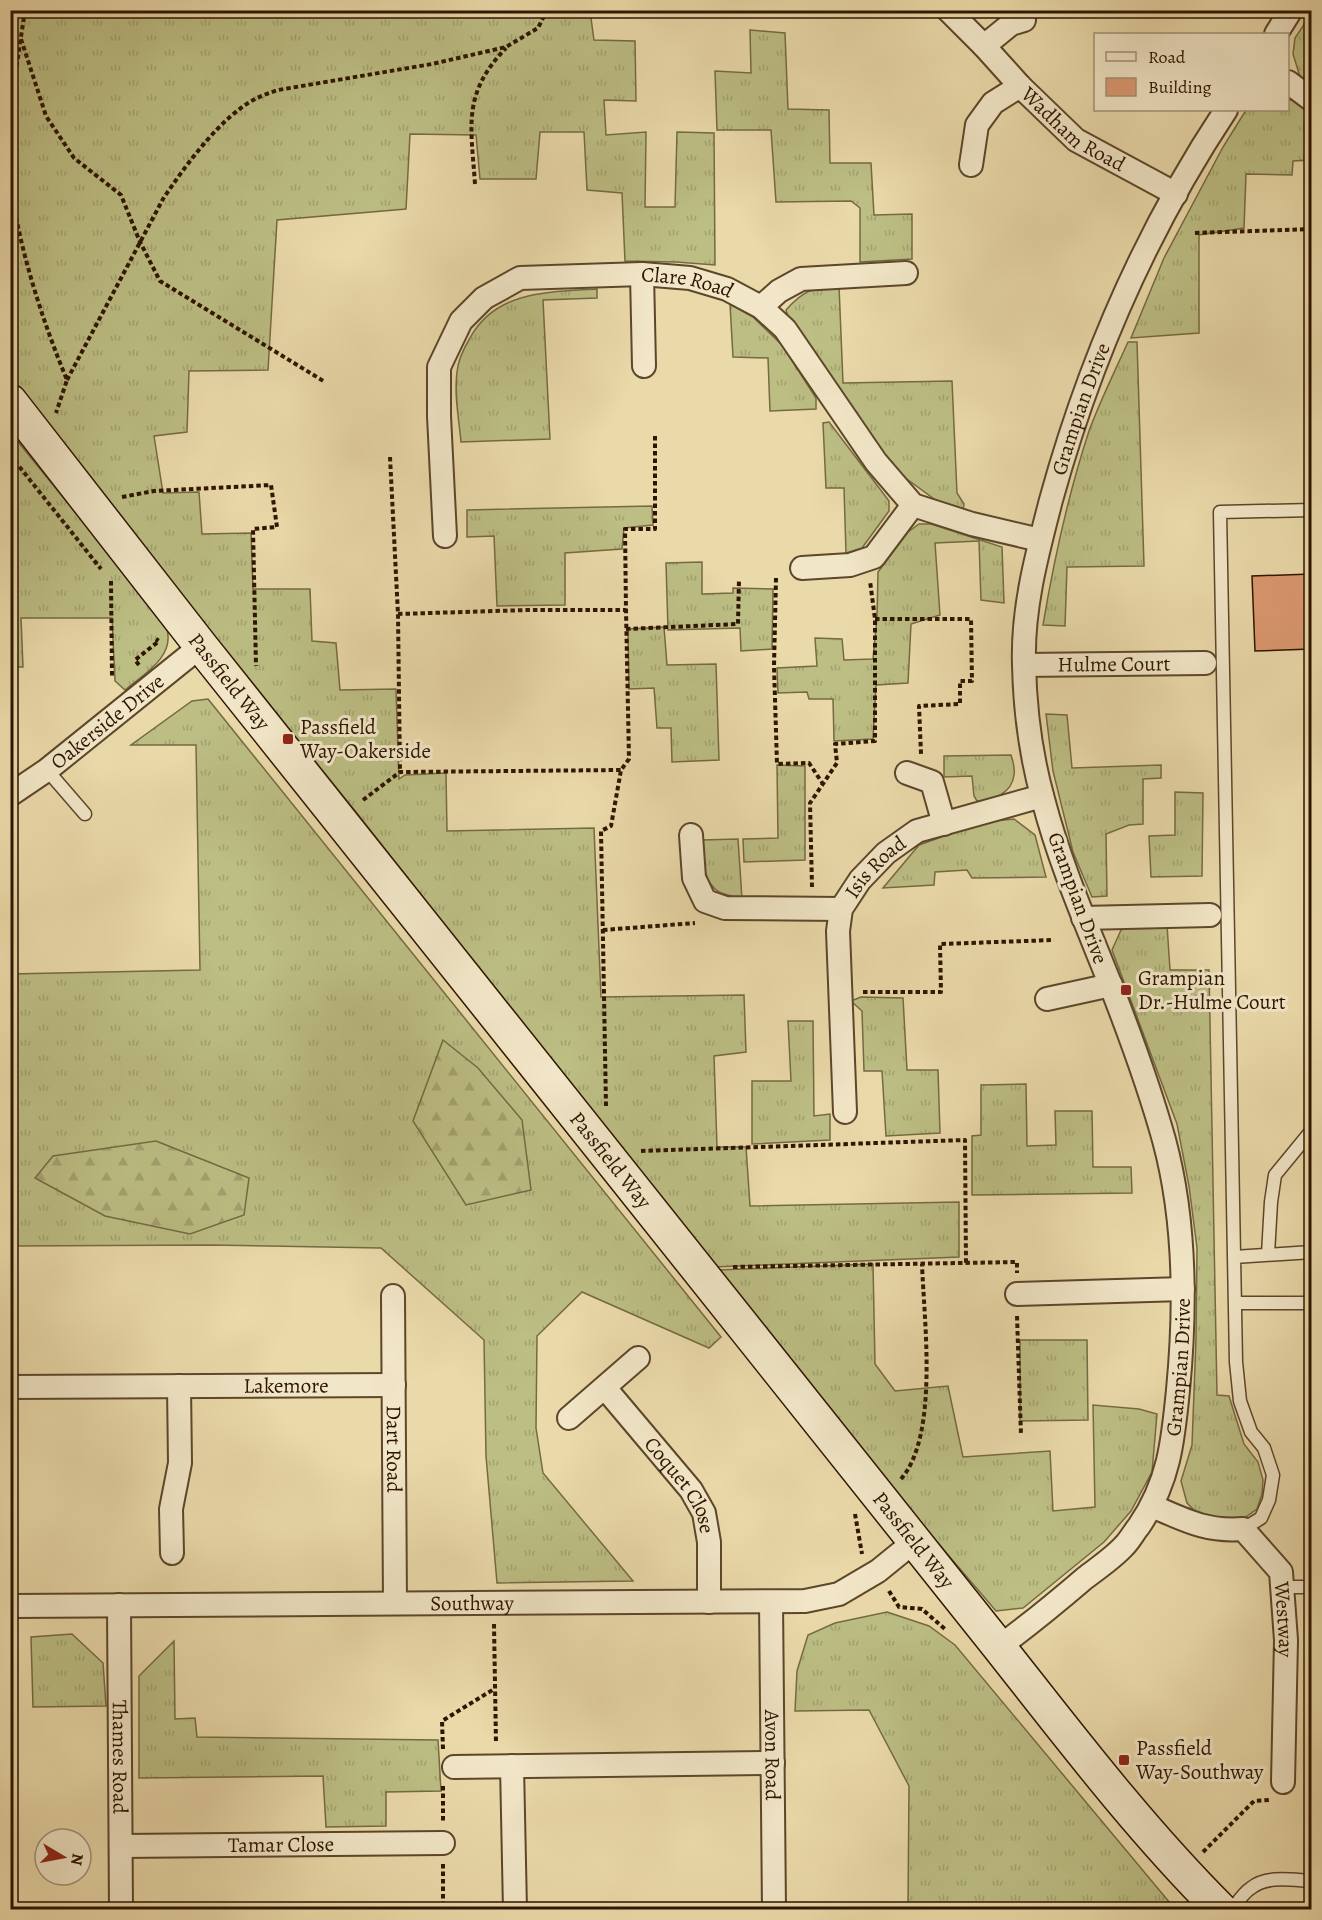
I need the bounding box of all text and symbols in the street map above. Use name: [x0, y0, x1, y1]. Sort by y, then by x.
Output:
legend: [1094, 33, 1289, 111]
text: Road: [1148, 45, 1186, 69]
text: Building: [1148, 75, 1212, 99]
street label: Wadham Road: [1014, 80, 1131, 178]
street label: Clare Road: [640, 260, 739, 304]
street label: Grampian Drive: [1045, 339, 1117, 479]
street label: Passfield Way: [182, 627, 277, 736]
street label: Hulme Court: [1057, 649, 1171, 679]
street label: Oakerside Drive: [45, 667, 170, 776]
place label: Passfield Way-Oakerside: [299, 713, 431, 765]
marker: Passfield Way-Oakerside: [281, 732, 295, 746]
street label: Grampian Drive: [1041, 828, 1115, 968]
street label: Isis Road: [838, 829, 912, 904]
place label: Grampian Dr.-Hulme Court: [1138, 964, 1286, 1016]
marker: Grampian Dr.-Hulme Court: [1119, 983, 1133, 997]
street label: Passfield Way: [563, 1106, 659, 1215]
street label: Grampian Drive: [1159, 1298, 1197, 1438]
street label: Lakemore: [243, 1371, 329, 1400]
street label: Dart Road: [380, 1405, 408, 1494]
street label: Coquet Close: [638, 1431, 721, 1536]
street label: Passfield Way: [866, 1486, 961, 1595]
street label: Westway: [1268, 1579, 1300, 1658]
street label: Southway: [430, 1589, 514, 1617]
street label: Thames Road: [106, 1700, 134, 1815]
street label: Avon Road: [758, 1708, 787, 1801]
place label: Passfield Way-Southway: [1135, 1734, 1264, 1786]
marker: Passfield Way-Southway: [1117, 1753, 1131, 1767]
north arrow: [33, 1827, 93, 1887]
street label: Tamar Close: [228, 1830, 334, 1859]
text: N: [65, 1852, 89, 1867]

